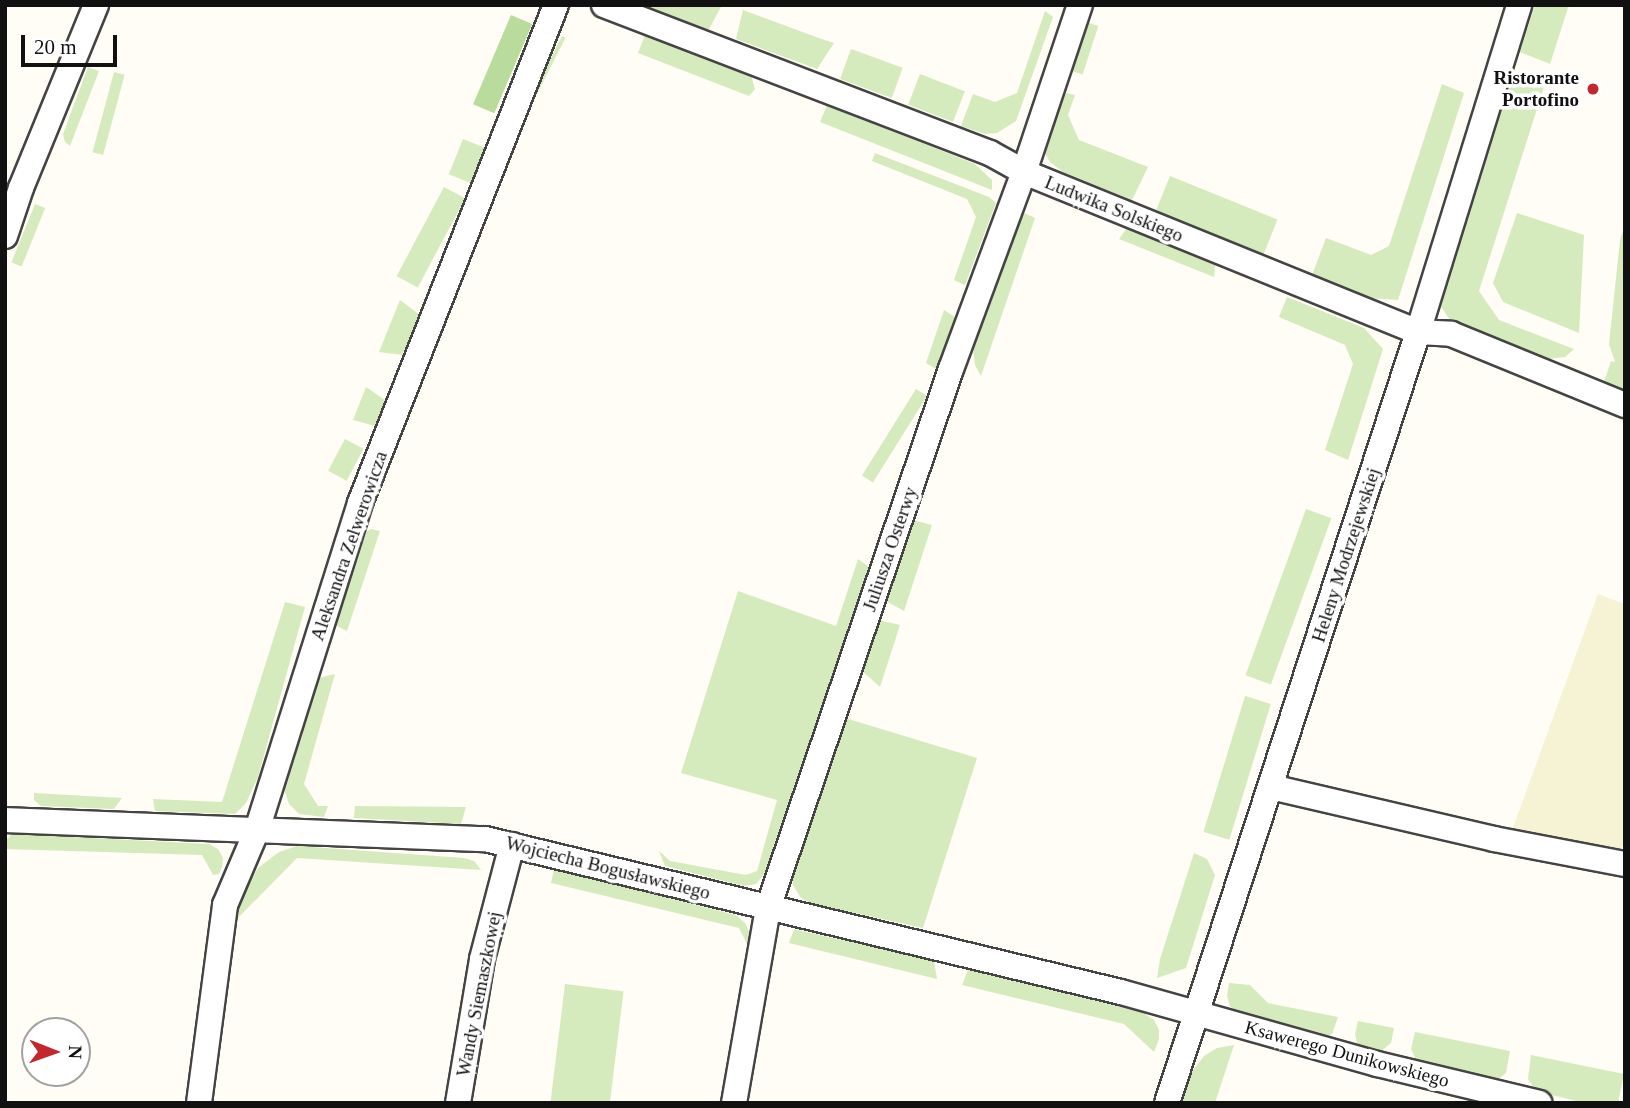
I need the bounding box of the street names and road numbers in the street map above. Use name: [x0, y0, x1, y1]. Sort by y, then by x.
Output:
street label: Ludwika Solskiego: [1041, 171, 1187, 247]
street label: Aleksandra Zelwerowicza: [306, 448, 392, 644]
street label: Heleny Modrzejewskiej: [1307, 465, 1385, 645]
street label: Juliusza Osterwy: [858, 484, 922, 614]
street label: Wojciecha Bogusławskiego: [503, 832, 713, 904]
street label: Wandy Siemaszkowej: [452, 909, 506, 1079]
street label: Ksawerego Dunikowskiego: [1242, 1016, 1452, 1092]

